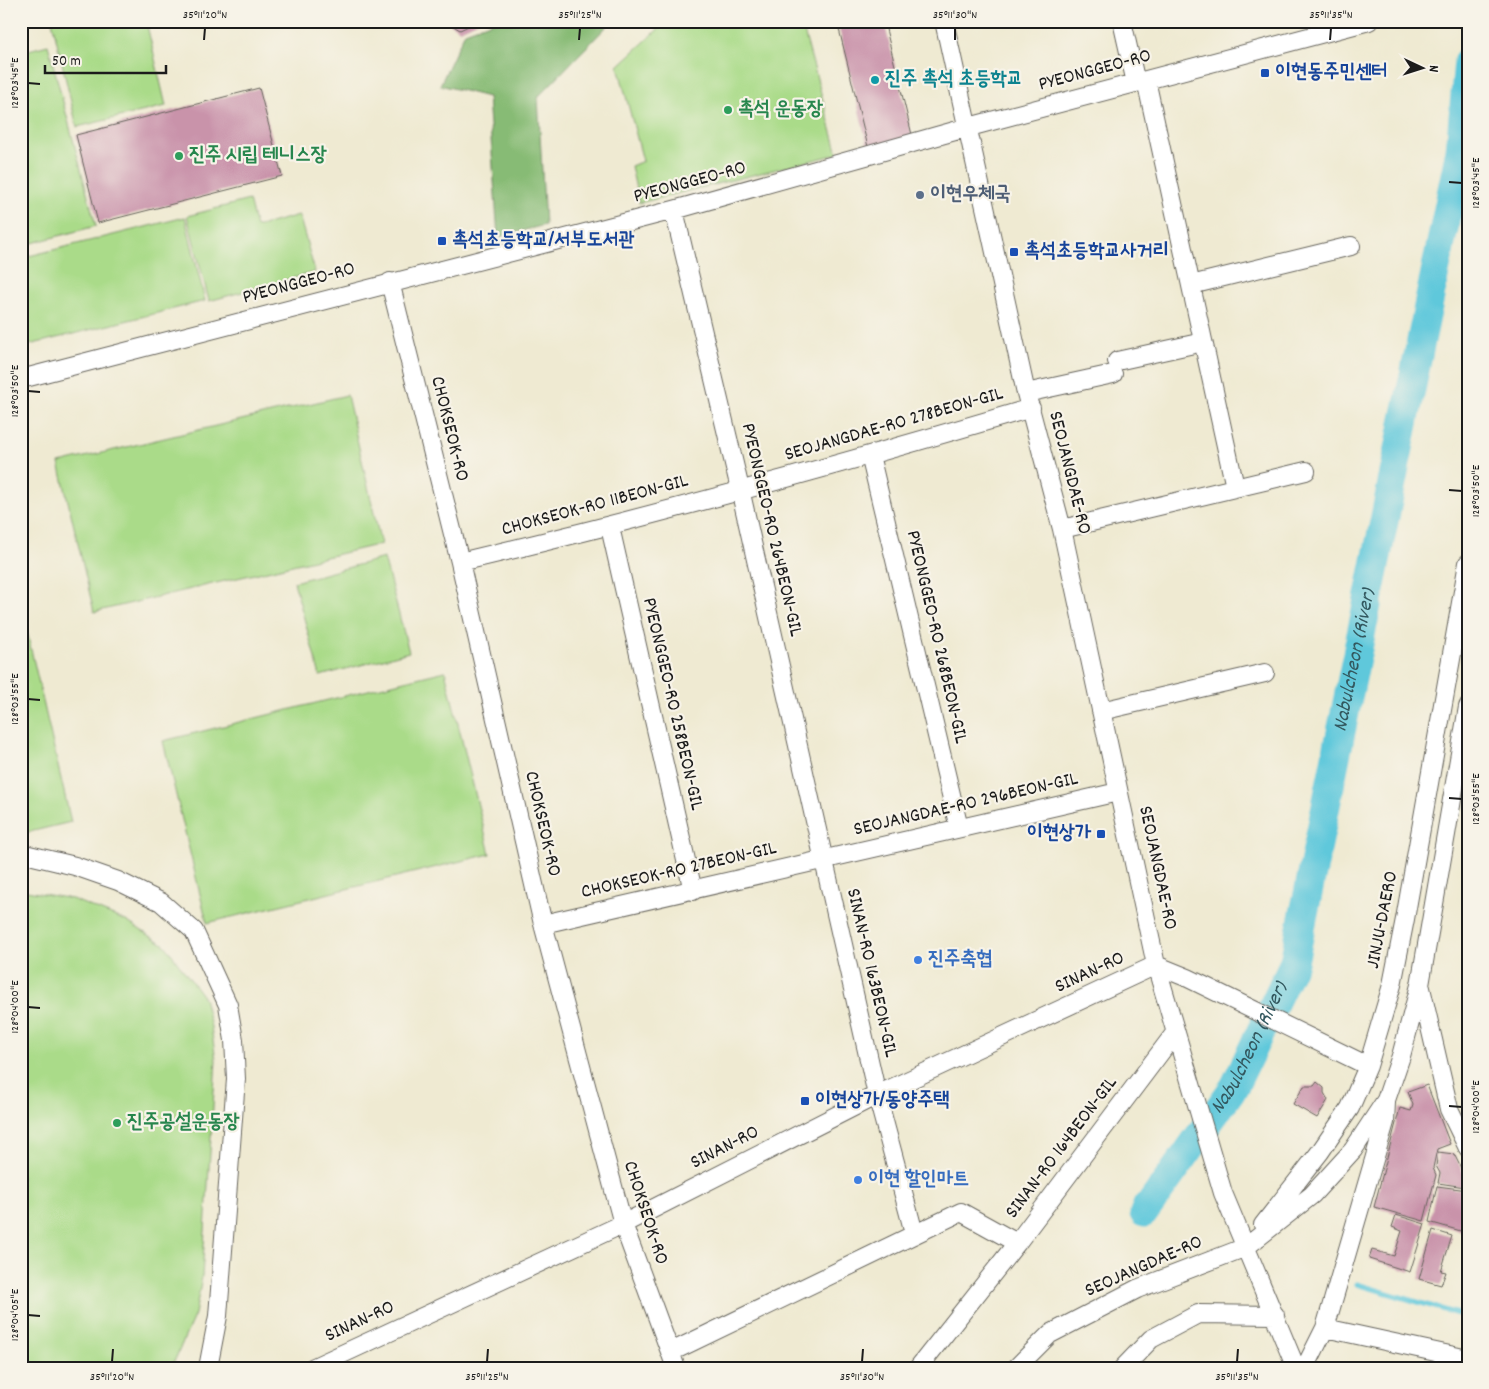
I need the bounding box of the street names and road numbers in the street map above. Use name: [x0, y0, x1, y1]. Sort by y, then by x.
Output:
street label: PYEONGGEO-RO: [1036, 43, 1154, 99]
street label: PYEONGGEO-RO: [631, 155, 749, 211]
street label: PYEONGGEO-RO: [240, 256, 358, 312]
street label: CHOKSEOK-RO: [422, 373, 476, 485]
street label: SEOJANGDAE-RO 278BEON-GIL: [781, 380, 1007, 470]
street label: SEOJANGDAE-RO: [1040, 409, 1098, 537]
street label: PYEONGGEO-RO 264BEON-GIL: [733, 420, 809, 640]
street label: CHOKSEOK-RO 11BEON-GIL: [499, 468, 691, 544]
street label: PYEONGGEO-RO 268BEON-GIL: [898, 528, 974, 746]
street label: PYEONGGEO-RO 258BEON-GIL: [634, 595, 710, 813]
street label: SEOJANGDAE-RO 296BEON-GIL: [851, 766, 1081, 844]
street label: CHOKSEOK-RO: [516, 768, 568, 880]
street label: SEOJANGDAE-RO: [1130, 803, 1184, 933]
street label: CHOKSEOK-RO 27BEON-GIL: [579, 835, 779, 907]
street label: JINJU-DAERO: [1360, 869, 1406, 971]
street label: SINAN-RO 163BEON-GIL: [838, 886, 904, 1060]
street label: SINAN-RO: [1051, 945, 1129, 1001]
street label: SINAN-RO 164BEON-GIL: [999, 1071, 1125, 1225]
street label: SINAN-RO: [686, 1119, 764, 1177]
street label: CHOKSEOK-RO: [615, 1158, 675, 1268]
street label: SEOJANGDAE-RO: [1081, 1229, 1207, 1305]
street label: SINAN-RO: [321, 1294, 399, 1350]

